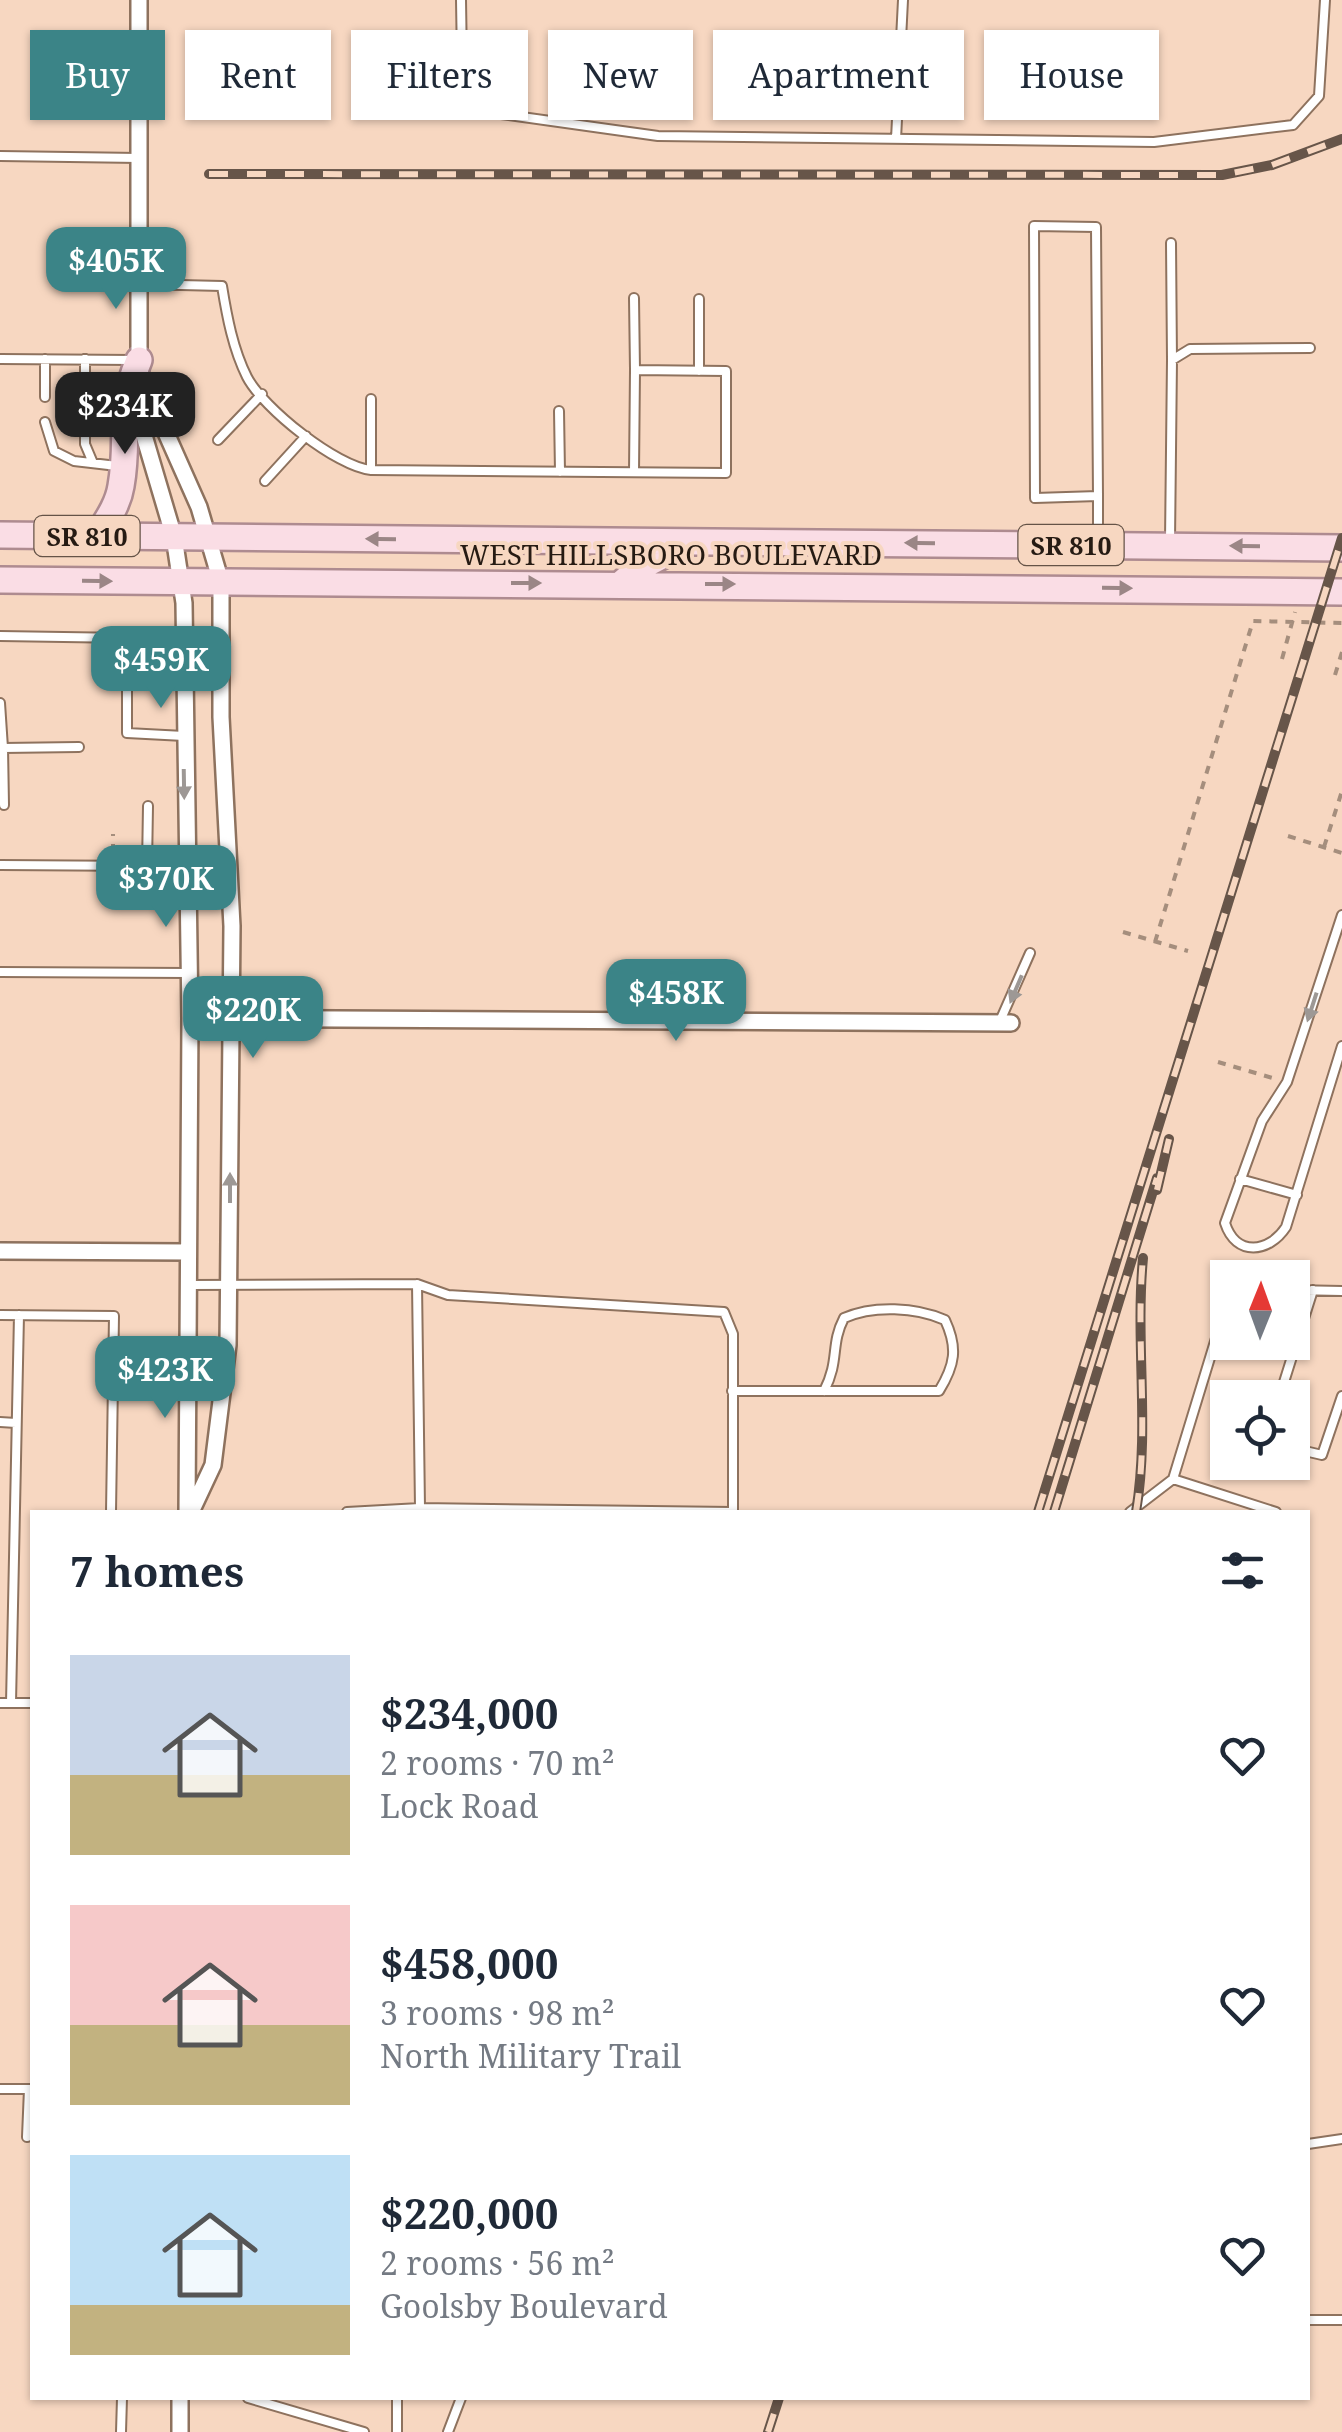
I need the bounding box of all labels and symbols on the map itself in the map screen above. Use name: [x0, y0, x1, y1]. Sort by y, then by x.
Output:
pin: $405K: [46, 227, 186, 312]
pin: $234K: [55, 372, 195, 457]
road number: SR 810: [34, 516, 140, 556]
road number: SR 810: [1018, 525, 1124, 565]
one-way arrow: [364, 531, 396, 547]
street label: WEST HILLSBORO BOULEVARD: [460, 535, 882, 573]
one-way arrow: [903, 535, 935, 551]
one-way arrow: [1228, 538, 1260, 554]
one-way arrow: [82, 573, 114, 589]
one-way arrow: [511, 575, 543, 591]
one-way arrow: [704, 576, 736, 592]
one-way arrow: [1101, 581, 1133, 597]
pin: $459K: [91, 626, 231, 711]
one-way arrow: [176, 768, 192, 800]
pin: $370K: [96, 845, 236, 930]
pin: $458K: [606, 959, 746, 1044]
one-way arrow: [1008, 974, 1024, 1003]
pin: $220K: [183, 976, 323, 1061]
one-way arrow: [1303, 993, 1318, 1023]
one-way arrow: [222, 1171, 238, 1203]
north arrow: [1210, 1260, 1310, 1360]
pin: $423K: [95, 1336, 235, 1421]

